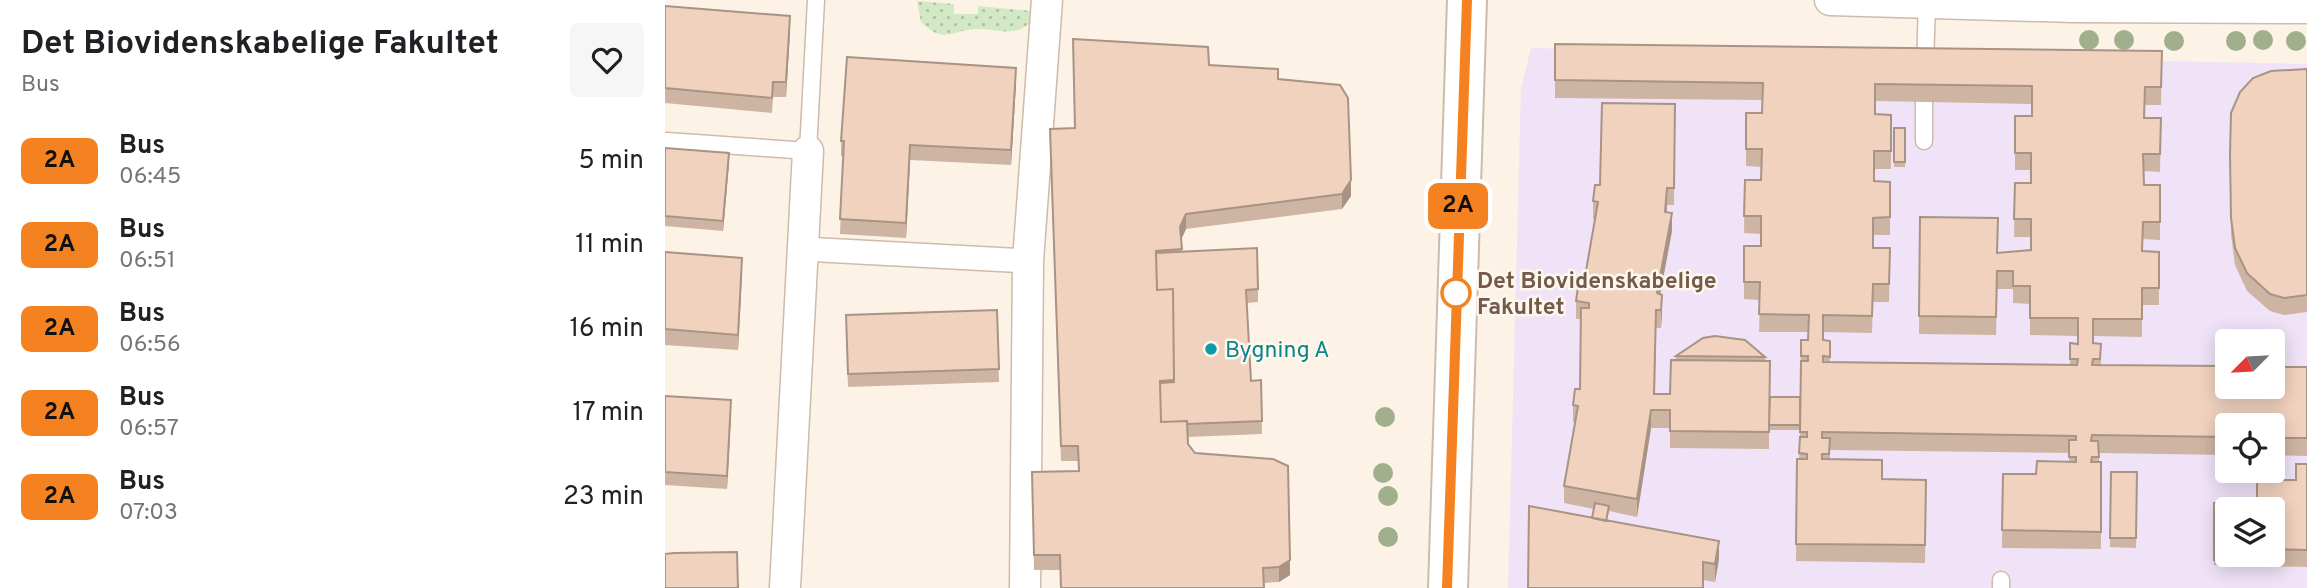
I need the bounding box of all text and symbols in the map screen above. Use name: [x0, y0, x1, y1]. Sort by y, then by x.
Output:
button: heart: [570, 23, 644, 97]
text: Det Biovidenskabelige Fakultet: [21, 24, 499, 66]
text: Bus: [21, 71, 60, 100]
text: Bus: [119, 130, 165, 163]
text: 5 min: [578, 145, 644, 178]
text: 2A: [44, 146, 75, 176]
text: 06:45: [119, 163, 181, 192]
line badge: 2A: [1427, 183, 1489, 229]
text: 2A: [1442, 191, 1474, 221]
text: Bus: [119, 214, 165, 247]
text: 11 min: [575, 229, 644, 262]
text: 2A: [44, 230, 75, 260]
text: 06:51: [119, 247, 176, 276]
place label: Det Biovidenskabelige Fakultet: [1477, 268, 1717, 323]
marker: Det Biovidenskabelige Fakultet: [1441, 278, 1471, 308]
text: Bus: [119, 298, 165, 331]
text: 16 min: [569, 313, 644, 346]
text: 2A: [44, 314, 75, 344]
north arrow: [2215, 329, 2285, 399]
map controls: [2215, 329, 2285, 567]
text: 06:56: [119, 331, 181, 360]
place label: Bygning A: [1225, 337, 1330, 366]
marker: Bygning A: [1203, 341, 1219, 357]
text: Bus: [119, 382, 165, 415]
text: 17 min: [572, 397, 644, 430]
text: 2A: [44, 398, 75, 428]
button: locate: [2215, 413, 2285, 483]
text: 06:57: [119, 415, 179, 444]
text: Bus: [119, 466, 165, 499]
text: 23 min: [563, 481, 644, 514]
text: 2A: [44, 482, 75, 512]
button: layers: [2215, 497, 2285, 567]
text: 07:03: [119, 499, 178, 528]

